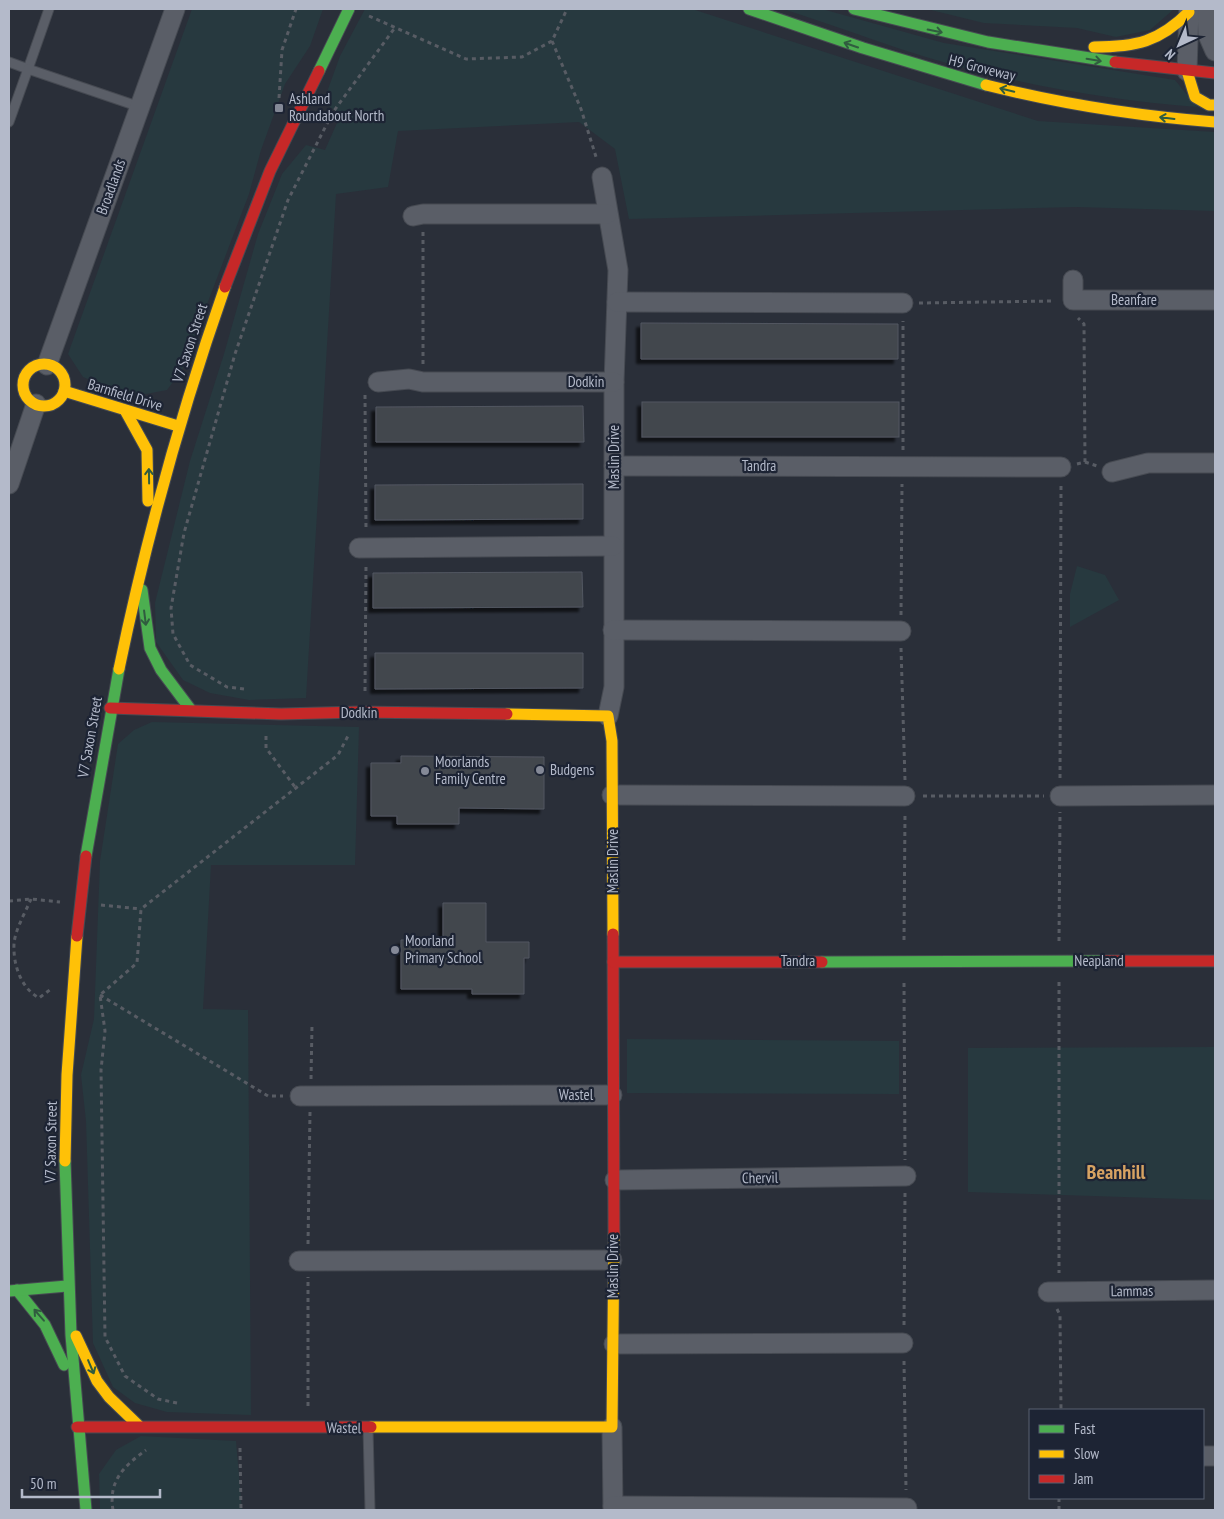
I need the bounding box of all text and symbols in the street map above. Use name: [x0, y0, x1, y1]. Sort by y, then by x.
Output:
north arrow: [1154, 20, 1204, 70]
one-way arrow: [926, 27, 942, 36]
one-way arrow: [843, 39, 859, 49]
text: N: [1161, 45, 1179, 63]
street label: H9 Groveway: [947, 50, 1018, 85]
one-way arrow: [1086, 56, 1102, 66]
one-way arrow: [999, 84, 1015, 94]
place label: Ashland Roundabout North: [289, 89, 384, 125]
marker: Ashland Roundabout North: [273, 102, 285, 114]
one-way arrow: [1159, 113, 1175, 123]
street label: Broadlands: [92, 156, 129, 217]
street label: Beanfare: [1111, 290, 1157, 309]
street label: V7 Saxon Street: [168, 301, 211, 386]
street label: Dodkin: [568, 372, 604, 391]
street label: Barnfield Drive: [86, 374, 165, 415]
street label: Maslin Drive: [604, 425, 623, 489]
street label: Tandra: [742, 456, 776, 475]
one-way arrow: [144, 468, 154, 484]
one-way arrow: [140, 610, 150, 626]
street label: V7 Saxon Street: [73, 695, 106, 780]
street label: Dodkin: [341, 703, 377, 722]
place label: Moorlands Family Centre: [435, 752, 506, 788]
place label: Budgens: [550, 760, 594, 779]
marker: Budgens: [534, 764, 546, 776]
marker: Moorlands Family Centre: [419, 765, 431, 777]
street label: Maslin Drive: [603, 829, 622, 893]
place label: Moorland Primary School: [405, 931, 482, 967]
marker: Moorland Primary School: [389, 944, 401, 956]
street label: Tandra: [781, 951, 815, 970]
street label: Neapland: [1074, 951, 1124, 970]
street label: Wastel: [559, 1085, 594, 1104]
street label: V7 Saxon Street: [40, 1101, 61, 1184]
district label: Beanhill: [1087, 1159, 1146, 1185]
street label: Chervil: [742, 1168, 779, 1187]
street label: Maslin Drive: [603, 1234, 622, 1298]
street label: Lammas: [1111, 1281, 1153, 1300]
one-way arrow: [34, 1309, 45, 1322]
one-way arrow: [86, 1359, 96, 1374]
legend: [1029, 1409, 1204, 1499]
street label: Wastel: [327, 1418, 362, 1437]
text: Fast: [1074, 1419, 1095, 1438]
text: Slow: [1074, 1444, 1099, 1463]
scale bar: [22, 1466, 160, 1498]
text: Jam: [1073, 1469, 1093, 1488]
text: 50 m: [30, 1474, 56, 1493]

